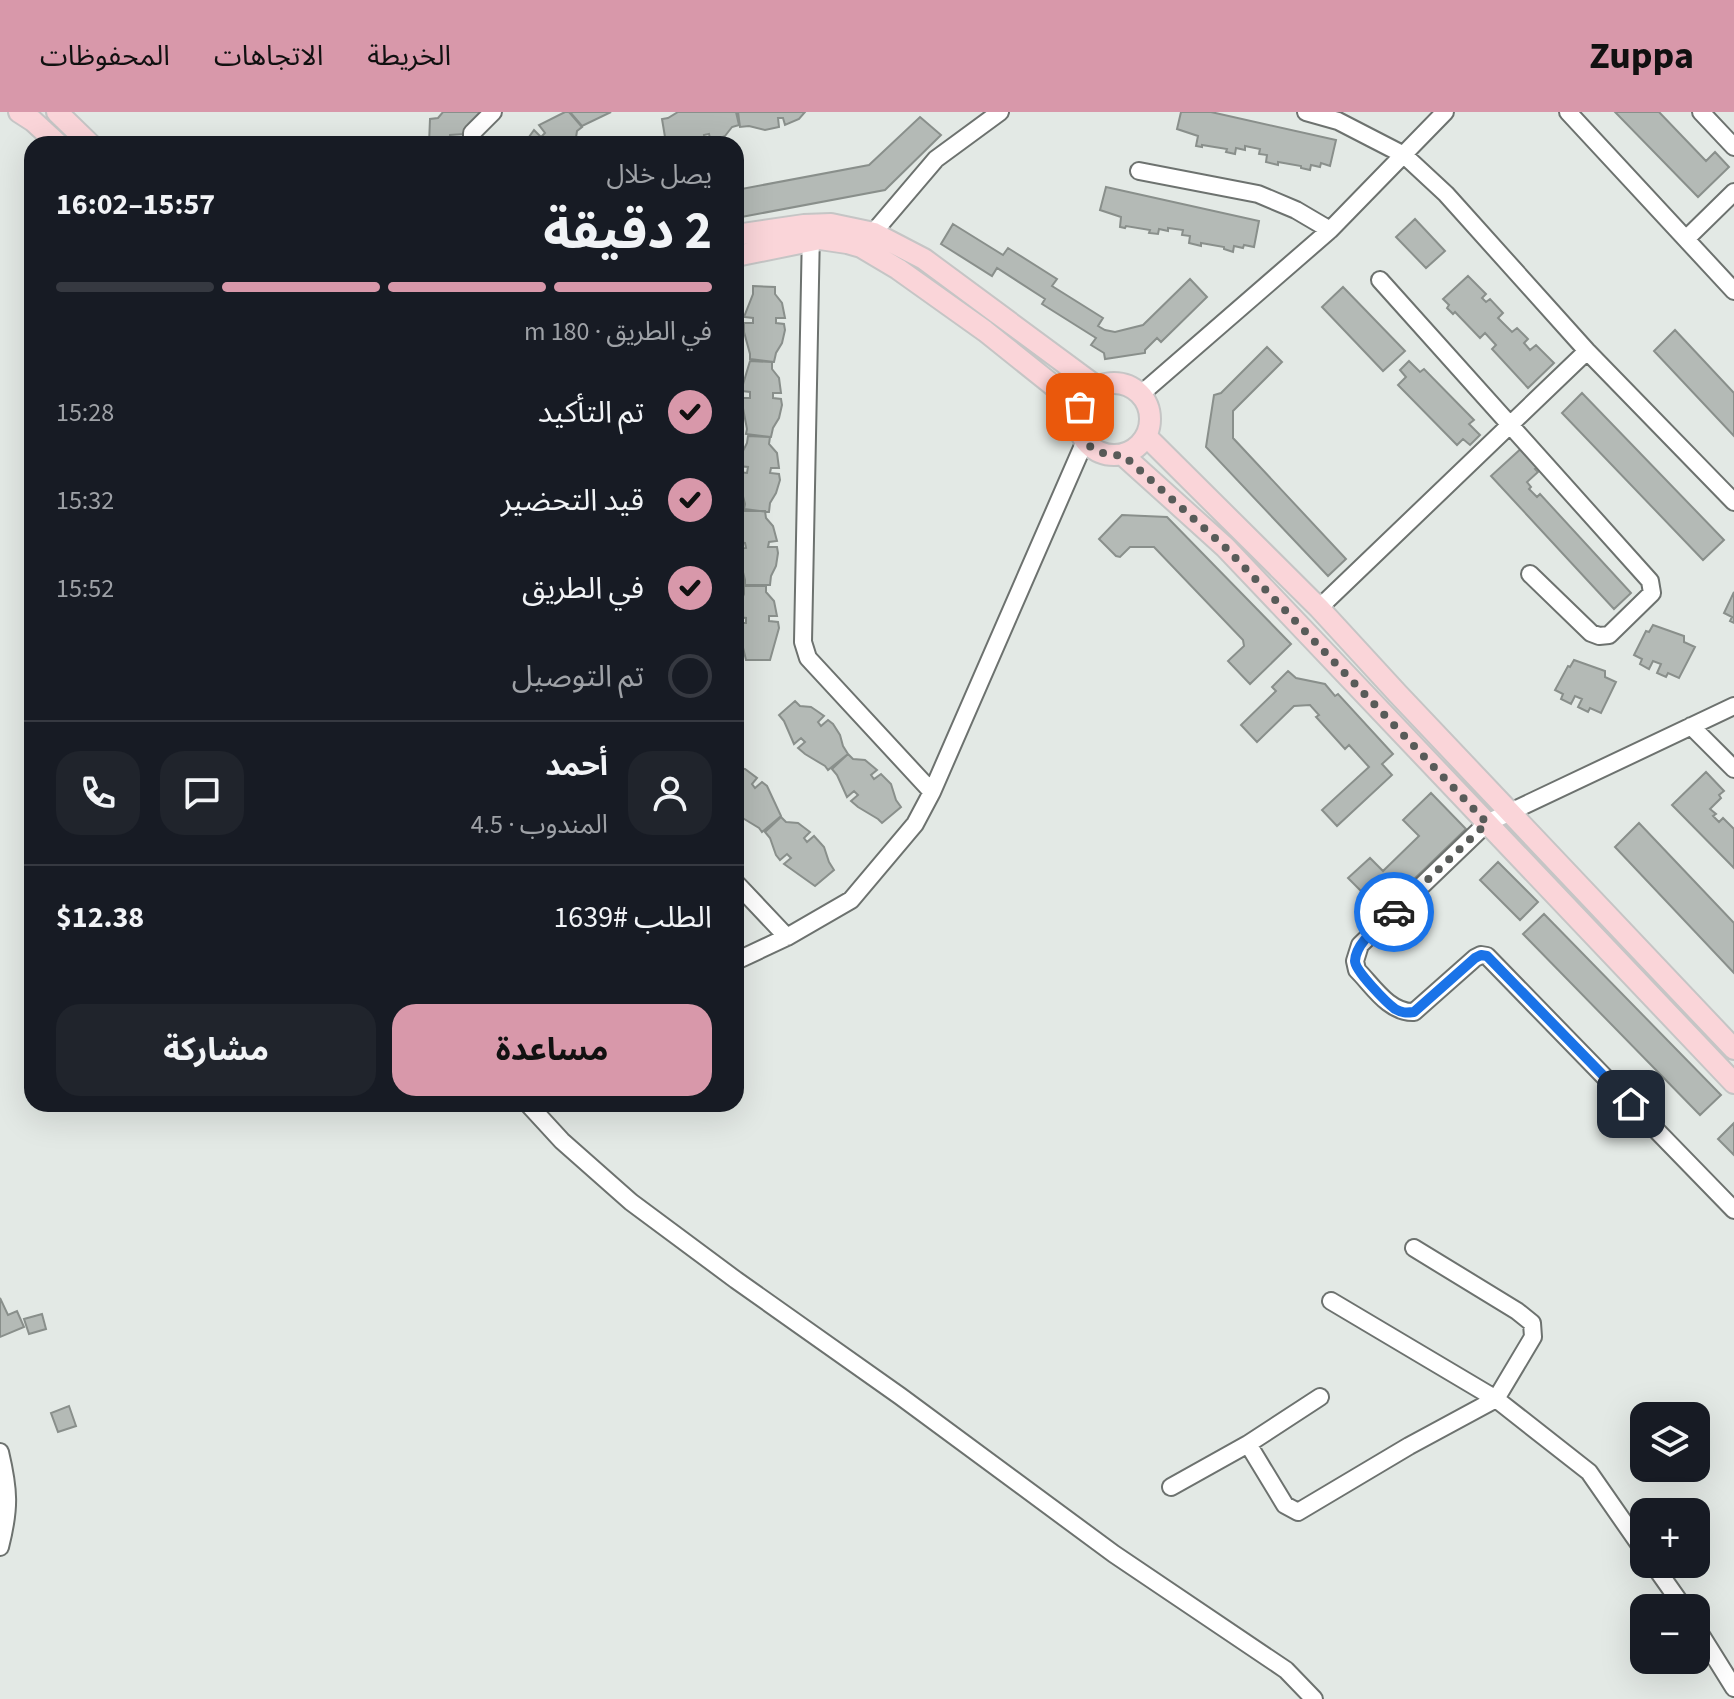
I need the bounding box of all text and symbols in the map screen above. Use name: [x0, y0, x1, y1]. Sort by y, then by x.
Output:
text: Zuppa: [1589, 29, 1694, 83]
text: المحفوظات: [40, 36, 170, 76]
text: الاتجاهات: [214, 36, 323, 76]
text: الخريطة: [367, 36, 451, 76]
text: يصل خلال: [606, 156, 712, 193]
text: 15:57–16:02: [56, 183, 215, 226]
text: 2 دقيقة: [543, 195, 712, 269]
text: في الطريق · 180 m: [524, 313, 712, 350]
pin: [1046, 373, 1114, 441]
icon: bag: [1058, 385, 1102, 429]
icon: check: [668, 390, 712, 434]
text: تم التأكيد: [538, 391, 644, 434]
text: 15:28: [56, 394, 114, 431]
icon: check: [668, 478, 712, 522]
text: قيد التحضير: [501, 479, 644, 522]
text: 15:32: [56, 482, 114, 519]
icon: check: [668, 566, 712, 610]
text: في الطريق: [522, 567, 644, 610]
text: 15:52: [56, 570, 114, 607]
text: تم التوصيل: [512, 655, 644, 698]
text: أحمد: [545, 744, 608, 787]
button: phone: [56, 751, 140, 835]
button: chat: [160, 751, 244, 835]
button: person: [628, 751, 712, 835]
text: المندوب · 4.5: [471, 806, 608, 843]
courier: [1354, 872, 1434, 952]
icon: car: [1372, 890, 1416, 934]
text: $12.38: [56, 896, 144, 939]
text: الطلب #1639: [553, 896, 712, 939]
button: مشاركة: [56, 1004, 376, 1096]
button: مساعدة: [392, 1004, 712, 1096]
pin: [1597, 1070, 1665, 1138]
icon: home: [1609, 1082, 1653, 1126]
map controls: [1630, 1402, 1710, 1674]
button: layers: [1630, 1402, 1710, 1482]
button: +: [1630, 1498, 1710, 1578]
button: −: [1630, 1594, 1710, 1674]

